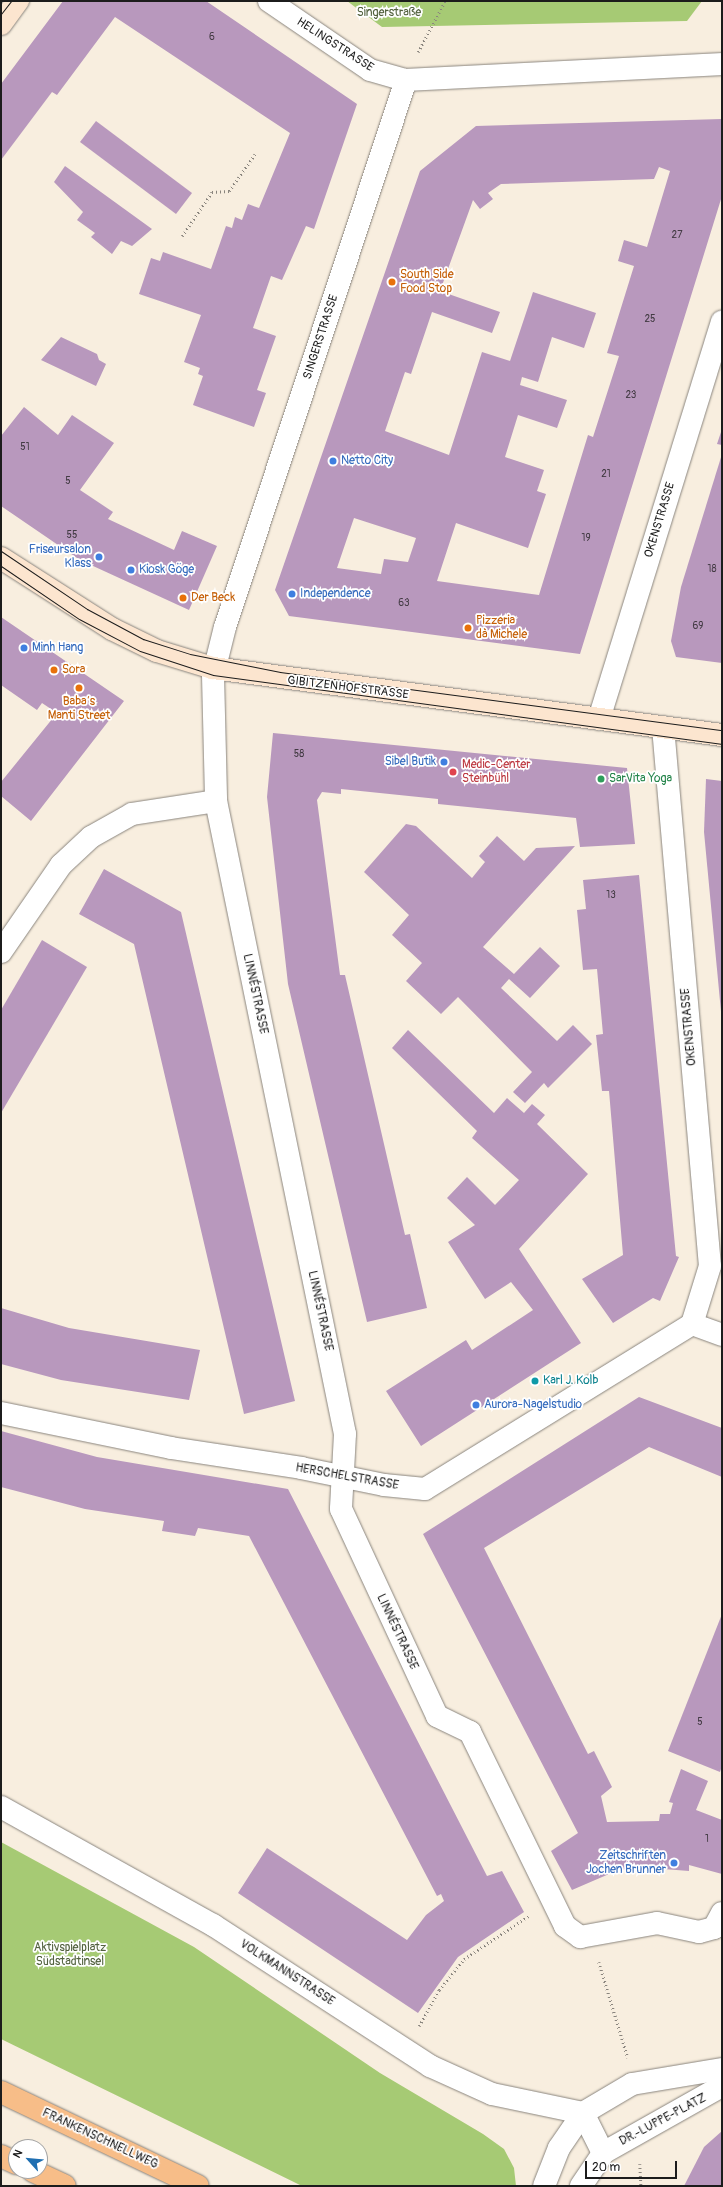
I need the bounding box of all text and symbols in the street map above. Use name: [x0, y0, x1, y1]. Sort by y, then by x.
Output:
park label: Singerstraße: [357, 6, 421, 20]
street label: HELINGSTRASSE: [294, 15, 376, 75]
house number: 6: [209, 32, 215, 44]
house number: 27: [672, 230, 682, 242]
place label: South Side Food Stop: [400, 268, 454, 296]
marker: South Side Food Stop: [387, 277, 397, 287]
street label: SINGERSTRASSE: [301, 293, 341, 381]
house number: 25: [644, 314, 656, 326]
house number: 23: [626, 390, 636, 402]
house number: 51: [20, 442, 30, 454]
place label: Netto City: [341, 454, 393, 468]
marker: Netto City: [328, 456, 338, 466]
house number: 21: [601, 469, 611, 481]
house number: 5: [65, 476, 71, 488]
street label: OKENSTRASSE: [642, 481, 678, 559]
house number: 55: [67, 530, 77, 542]
house number: 19: [581, 533, 591, 545]
place label: Friseursalon Klass: [29, 543, 91, 571]
marker: Friseursalon Klass: [94, 552, 104, 562]
place label: Kiosk Göge: [139, 563, 194, 577]
house number: 18: [708, 564, 716, 576]
marker: Kiosk Göge: [126, 565, 136, 575]
place label: Independence: [300, 587, 371, 601]
marker: Independence: [287, 589, 297, 599]
place label: Der Beck: [191, 591, 235, 605]
marker: Der Beck: [178, 593, 188, 603]
house number: 63: [398, 598, 410, 610]
place label: Pizzeria dà Michele: [476, 614, 527, 642]
house number: 69: [693, 621, 703, 633]
marker: Pizzeria dà Michele: [463, 623, 473, 633]
place label: Minh Hang: [32, 641, 83, 655]
marker: Minh Hang: [19, 643, 29, 653]
place label: Sora: [62, 663, 85, 677]
marker: Sora: [49, 665, 59, 675]
street label: GIBITZENHOFSTRASSE: [287, 673, 409, 703]
marker: Baba‘s Manti Street: [74, 683, 84, 693]
place label: Baba‘s Manti Street: [48, 695, 110, 723]
house number: 58: [294, 749, 304, 761]
place label: Sibel Butik: [385, 755, 436, 769]
marker: Sibel Butik: [439, 757, 449, 767]
place label: Medic-Center Steinbühl: [462, 758, 531, 786]
marker: Medic-Center Steinbühl: [447, 766, 459, 778]
place label: SarVita Yoga: [609, 772, 672, 786]
marker: SarVita Yoga: [596, 774, 606, 784]
house number: 13: [606, 890, 616, 902]
street label: LINNÉSTRASSE: [239, 953, 271, 1035]
street label: OKENSTRASSE: [678, 987, 700, 1067]
street label: LINNÉSTRASSE: [304, 1270, 336, 1352]
place label: Karl J. Kolb: [543, 1374, 598, 1388]
marker: Karl J. Kolb: [530, 1376, 540, 1386]
place label: Aurora-Nagelstudio: [484, 1398, 582, 1412]
marker: Aurora-Nagelstudio: [471, 1400, 481, 1410]
street label: HERSCHELSTRASSE: [294, 1461, 400, 1493]
street label: LINNÉSTRASSE: [373, 1592, 421, 1672]
house number: 5: [697, 1717, 703, 1729]
house number: 1: [705, 1834, 709, 1846]
place label: Zeitschriften Jochen Brunner: [586, 1849, 666, 1877]
marker: Zeitschriften Jochen Brunner: [669, 1858, 679, 1868]
street label: VOLKMANNSTRASSE: [237, 1937, 337, 2009]
park label: Aktivspielplatz Südstadtinsel: [34, 1941, 106, 1969]
street label: DR.-LUPPE-PLATZ: [617, 2091, 709, 2149]
street label: FRANKENSCHNELLWEG: [40, 2106, 160, 2172]
north arrow: [8, 2139, 48, 2179]
text: N: [10, 2148, 25, 2160]
scale bar: [587, 2153, 679, 2179]
text: 20 m: [592, 2160, 620, 2175]

